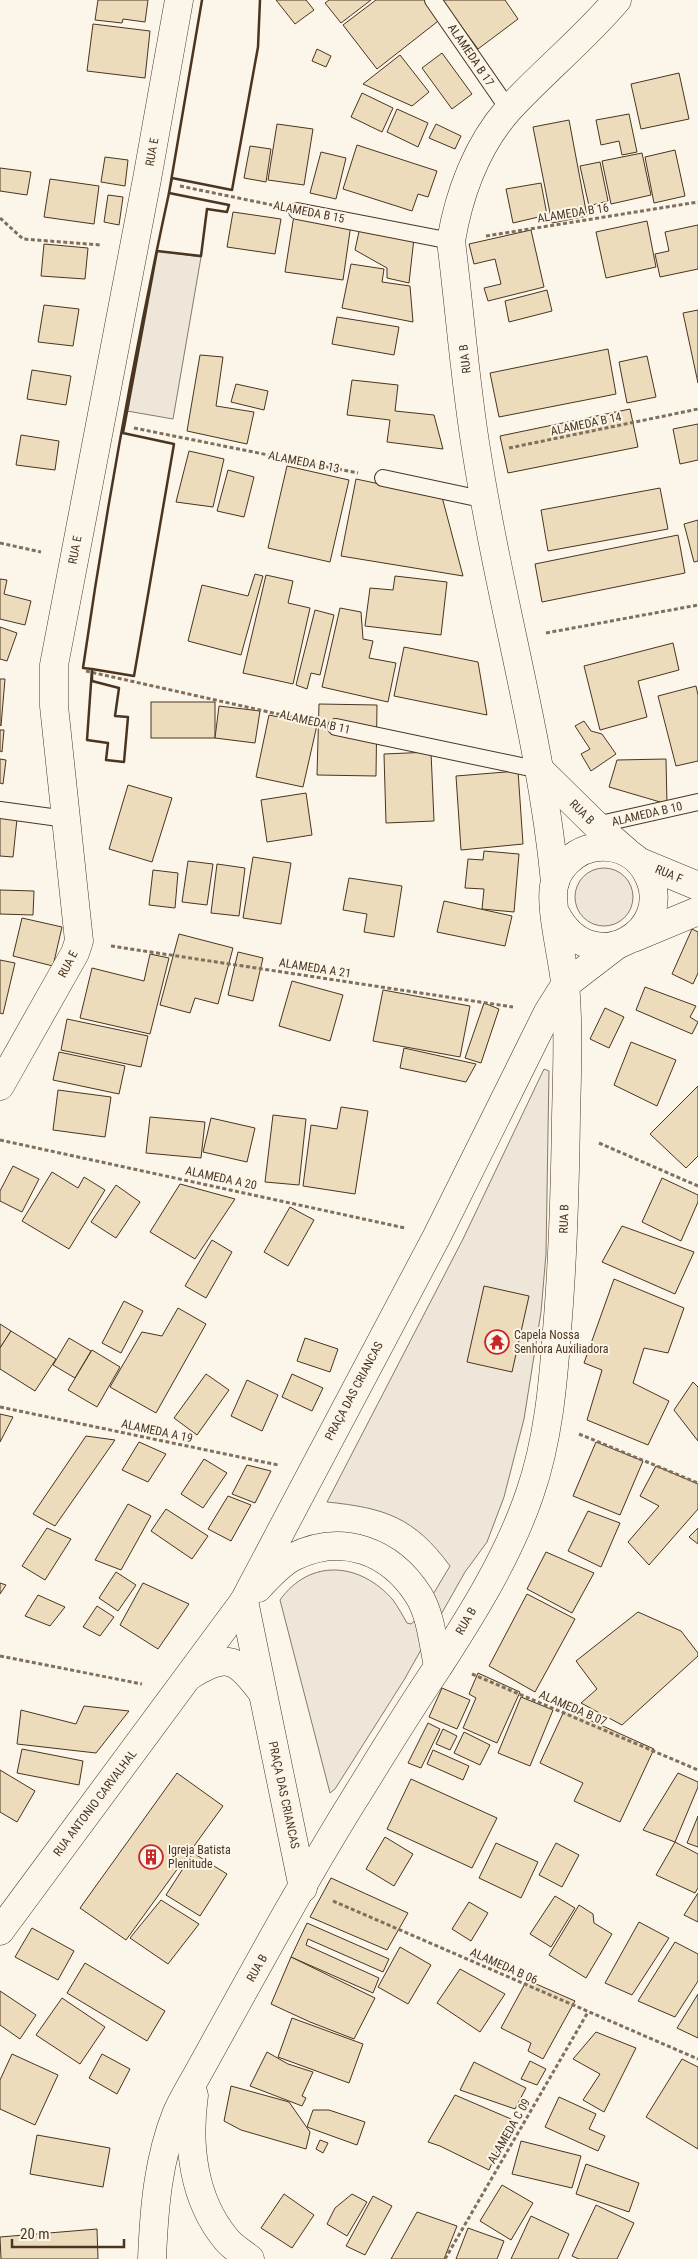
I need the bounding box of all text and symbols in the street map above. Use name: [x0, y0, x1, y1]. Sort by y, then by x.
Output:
street label: ALAMEDA B 17: [445, 21, 497, 89]
street label: RUA E: [143, 137, 161, 167]
street label: ALAMEDA B 15: [272, 198, 346, 226]
street label: ALAMEDA B 16: [536, 200, 610, 226]
street label: RUA B: [456, 344, 474, 374]
street label: ALAMEDA B 14: [549, 410, 623, 438]
street label: ALAMEDA B 13: [267, 448, 341, 476]
street label: RUA E: [65, 535, 85, 565]
street label: ALAMEDA B 11: [278, 707, 352, 737]
street label: RUA B: [567, 797, 597, 827]
street label: ALAMEDA B 10: [610, 799, 684, 829]
street label: RUA F: [653, 862, 685, 886]
street label: RUA E: [55, 948, 81, 980]
street label: ALAMEDA A 21: [278, 955, 352, 981]
street label: ALAMEDA A 20: [184, 1164, 258, 1192]
street label: RUA B: [556, 1204, 572, 1234]
place label: Capela Nossa Senhora Auxiliadora: [514, 1328, 609, 1356]
temple icon: Capela Nossa Senhora Auxiliadora: [484, 1329, 510, 1355]
street label: PRAÇA DAS CRIANCAS: [322, 1339, 386, 1443]
street label: ALAMEDA A 19: [120, 1417, 194, 1445]
street label: RUA B: [453, 1605, 479, 1637]
street label: ALAMEDA B 07: [537, 1687, 609, 1729]
street label: PRAÇA DAS CRIANCAS: [266, 1740, 302, 1850]
street label: RUA ANTONIO CARVALHAL: [50, 1747, 140, 1859]
place label: Igreja Batista Plenitude: [168, 1843, 231, 1871]
building icon: Igreja Batista Plenitude: [138, 1844, 164, 1870]
street label: ALAMEDA B 06: [468, 1945, 540, 1987]
street label: RUA B: [244, 1952, 270, 1984]
street label: ALAMEDA C 09: [485, 2096, 533, 2166]
scale bar: [12, 2216, 125, 2248]
text: 20 m: [20, 2225, 50, 2243]

